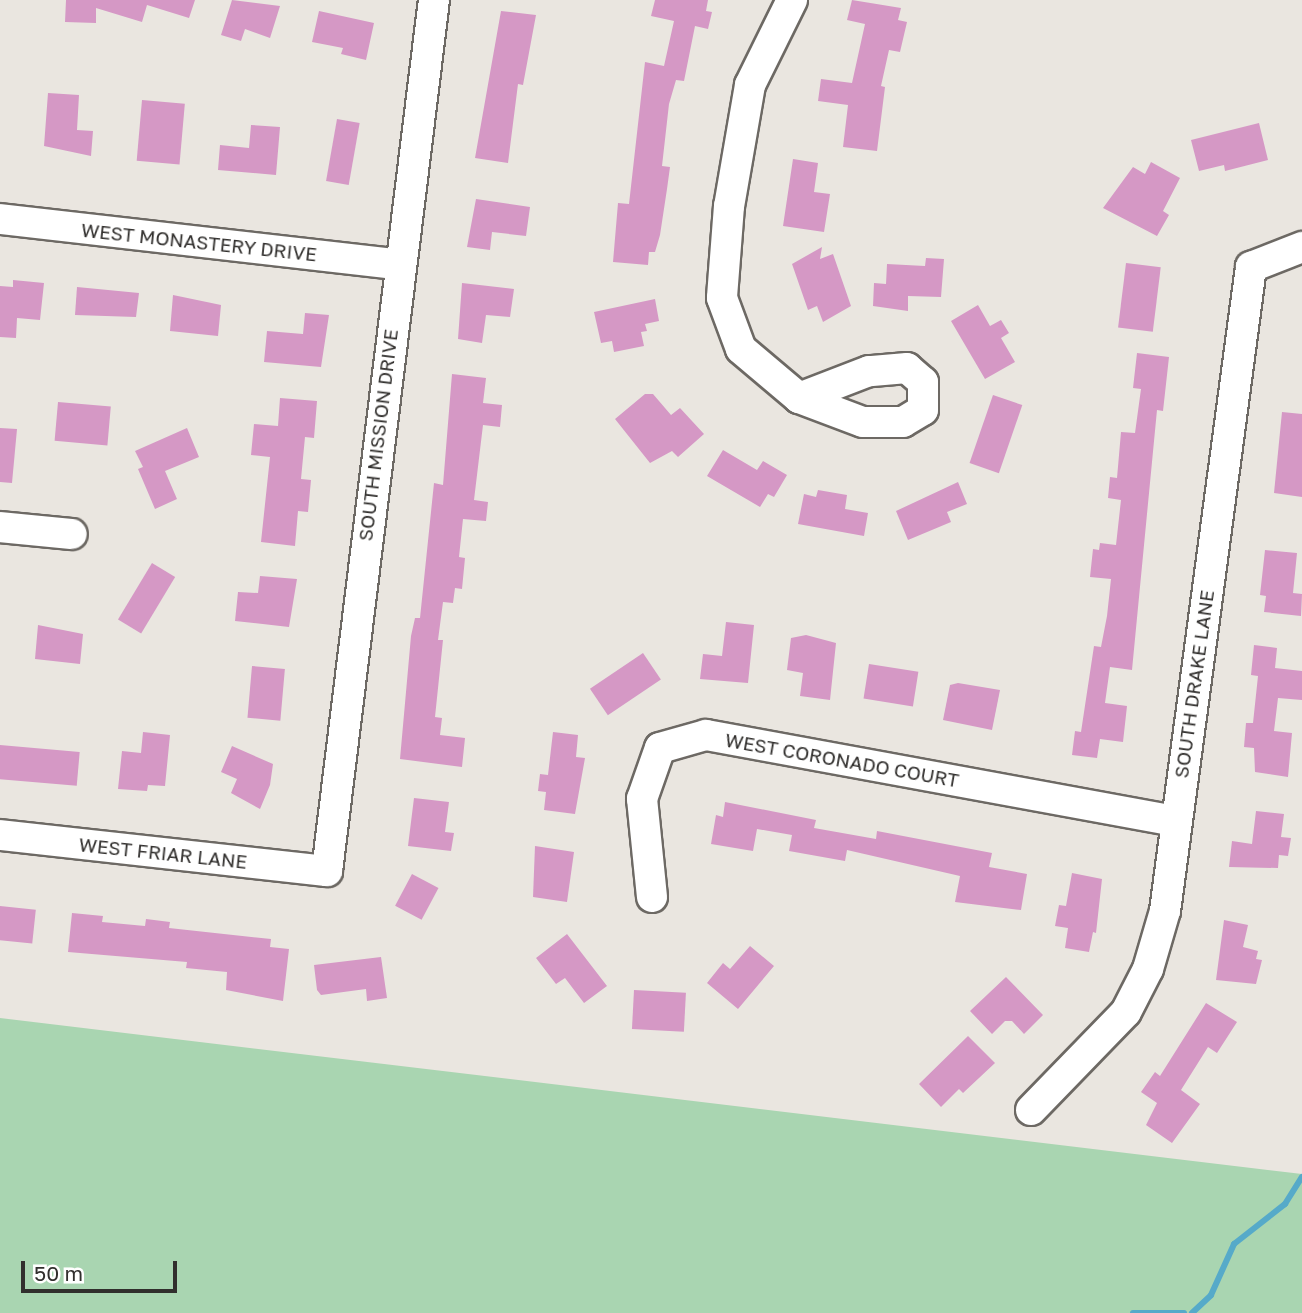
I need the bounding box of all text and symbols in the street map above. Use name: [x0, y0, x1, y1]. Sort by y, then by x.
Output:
street label: WEST MONASTERY DRIVE: [80, 218, 318, 266]
street label: SOUTH MISSION DRIVE: [354, 328, 402, 542]
street label: SOUTH DRAKE LANE: [1170, 589, 1218, 779]
street label: WEST CORONADO COURT: [723, 728, 961, 792]
street label: WEST FRIAR LANE: [78, 833, 248, 873]
scale bar: [24, 1246, 180, 1290]
text: 50 m: [34, 1260, 83, 1286]

